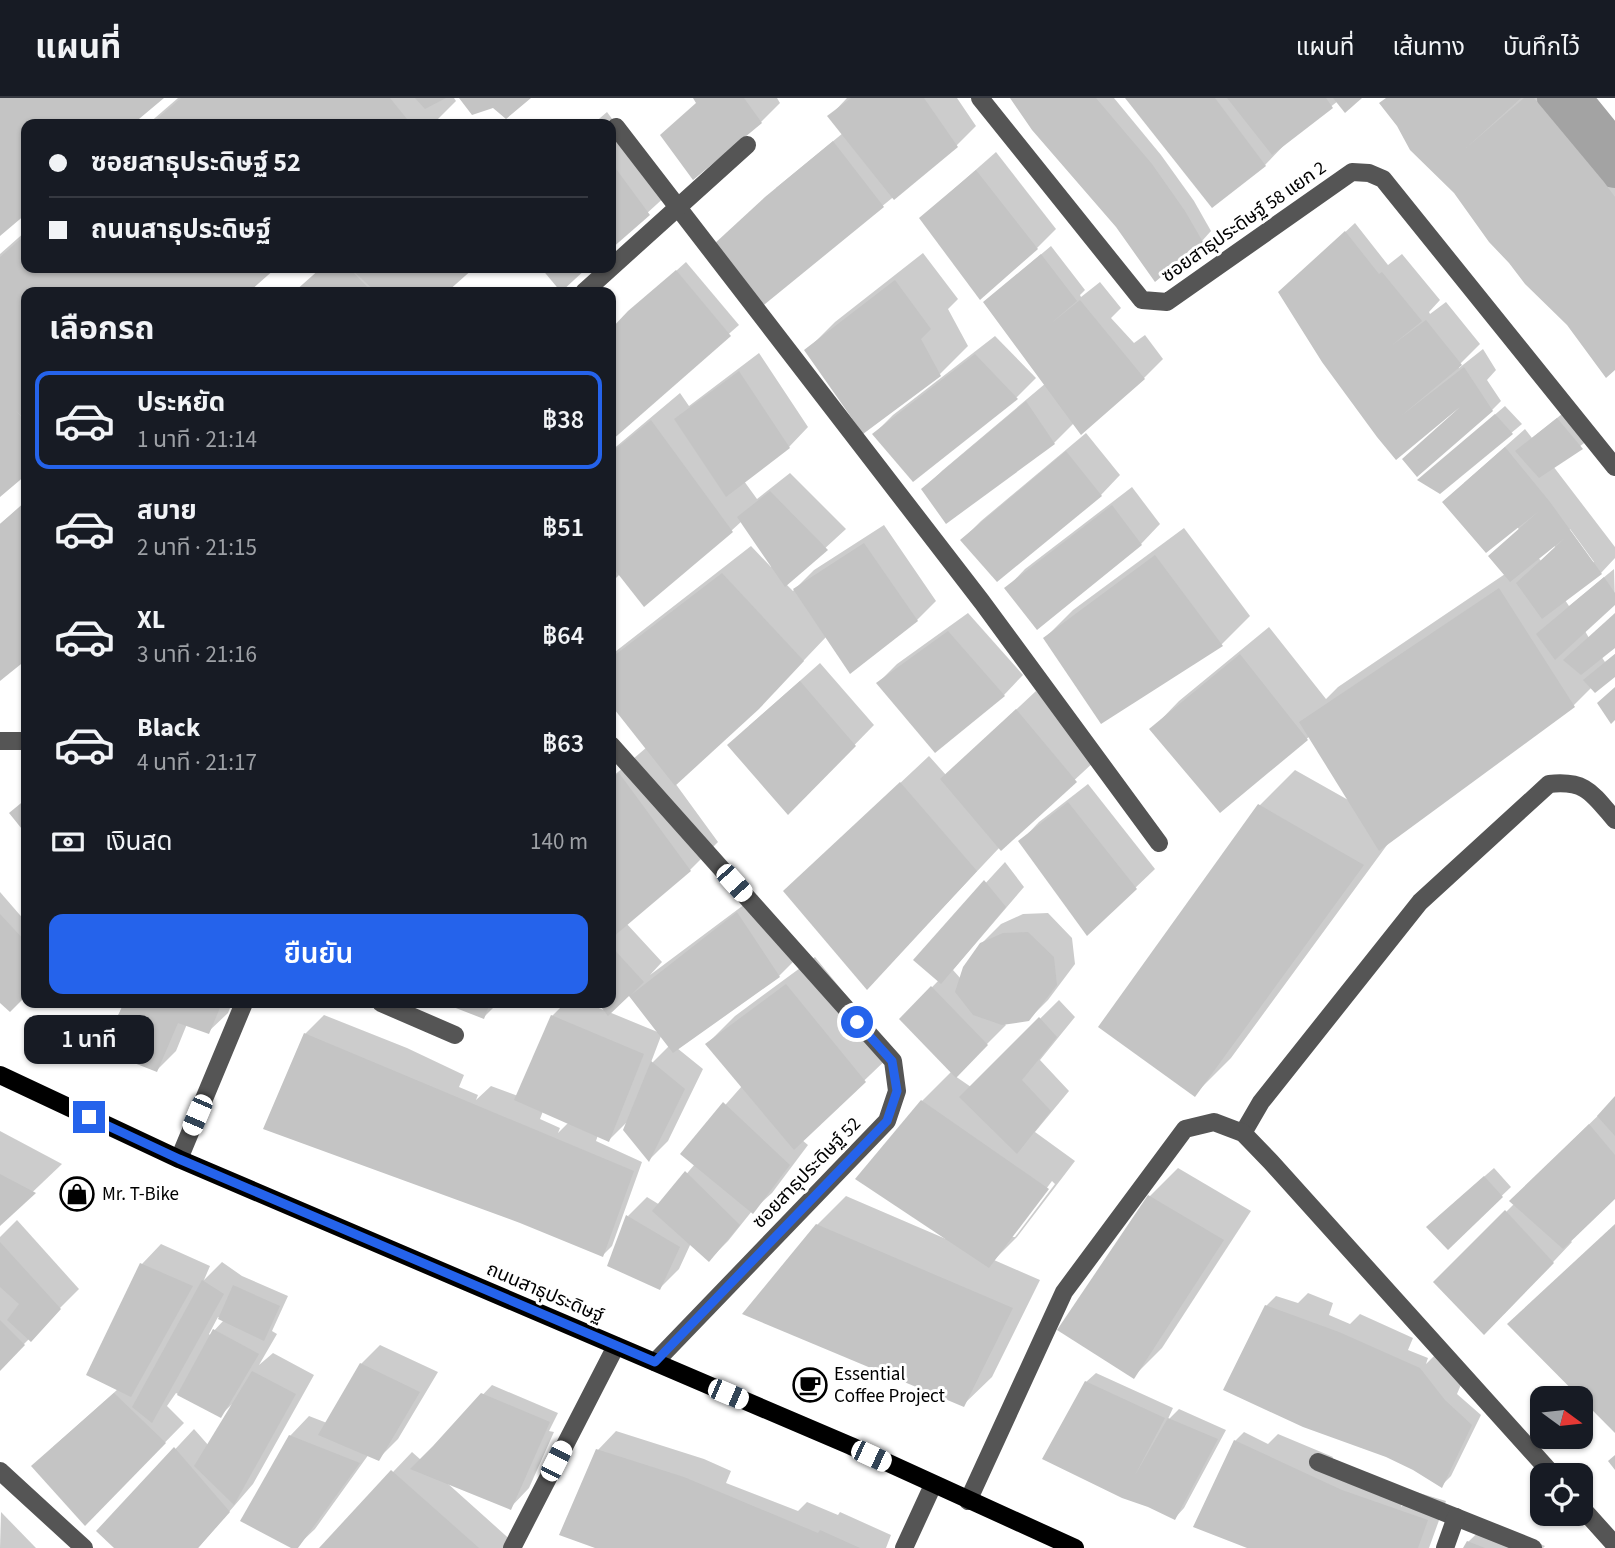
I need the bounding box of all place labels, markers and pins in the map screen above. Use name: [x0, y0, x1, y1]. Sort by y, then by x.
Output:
shop icon: Mr. T-Bike: [58, 1175, 96, 1213]
place label: Mr. T-Bike: [102, 1181, 179, 1208]
place label: Essential Coffee Project: [834, 1361, 946, 1410]
cafe icon: Essential Coffee Project: [791, 1366, 829, 1404]

